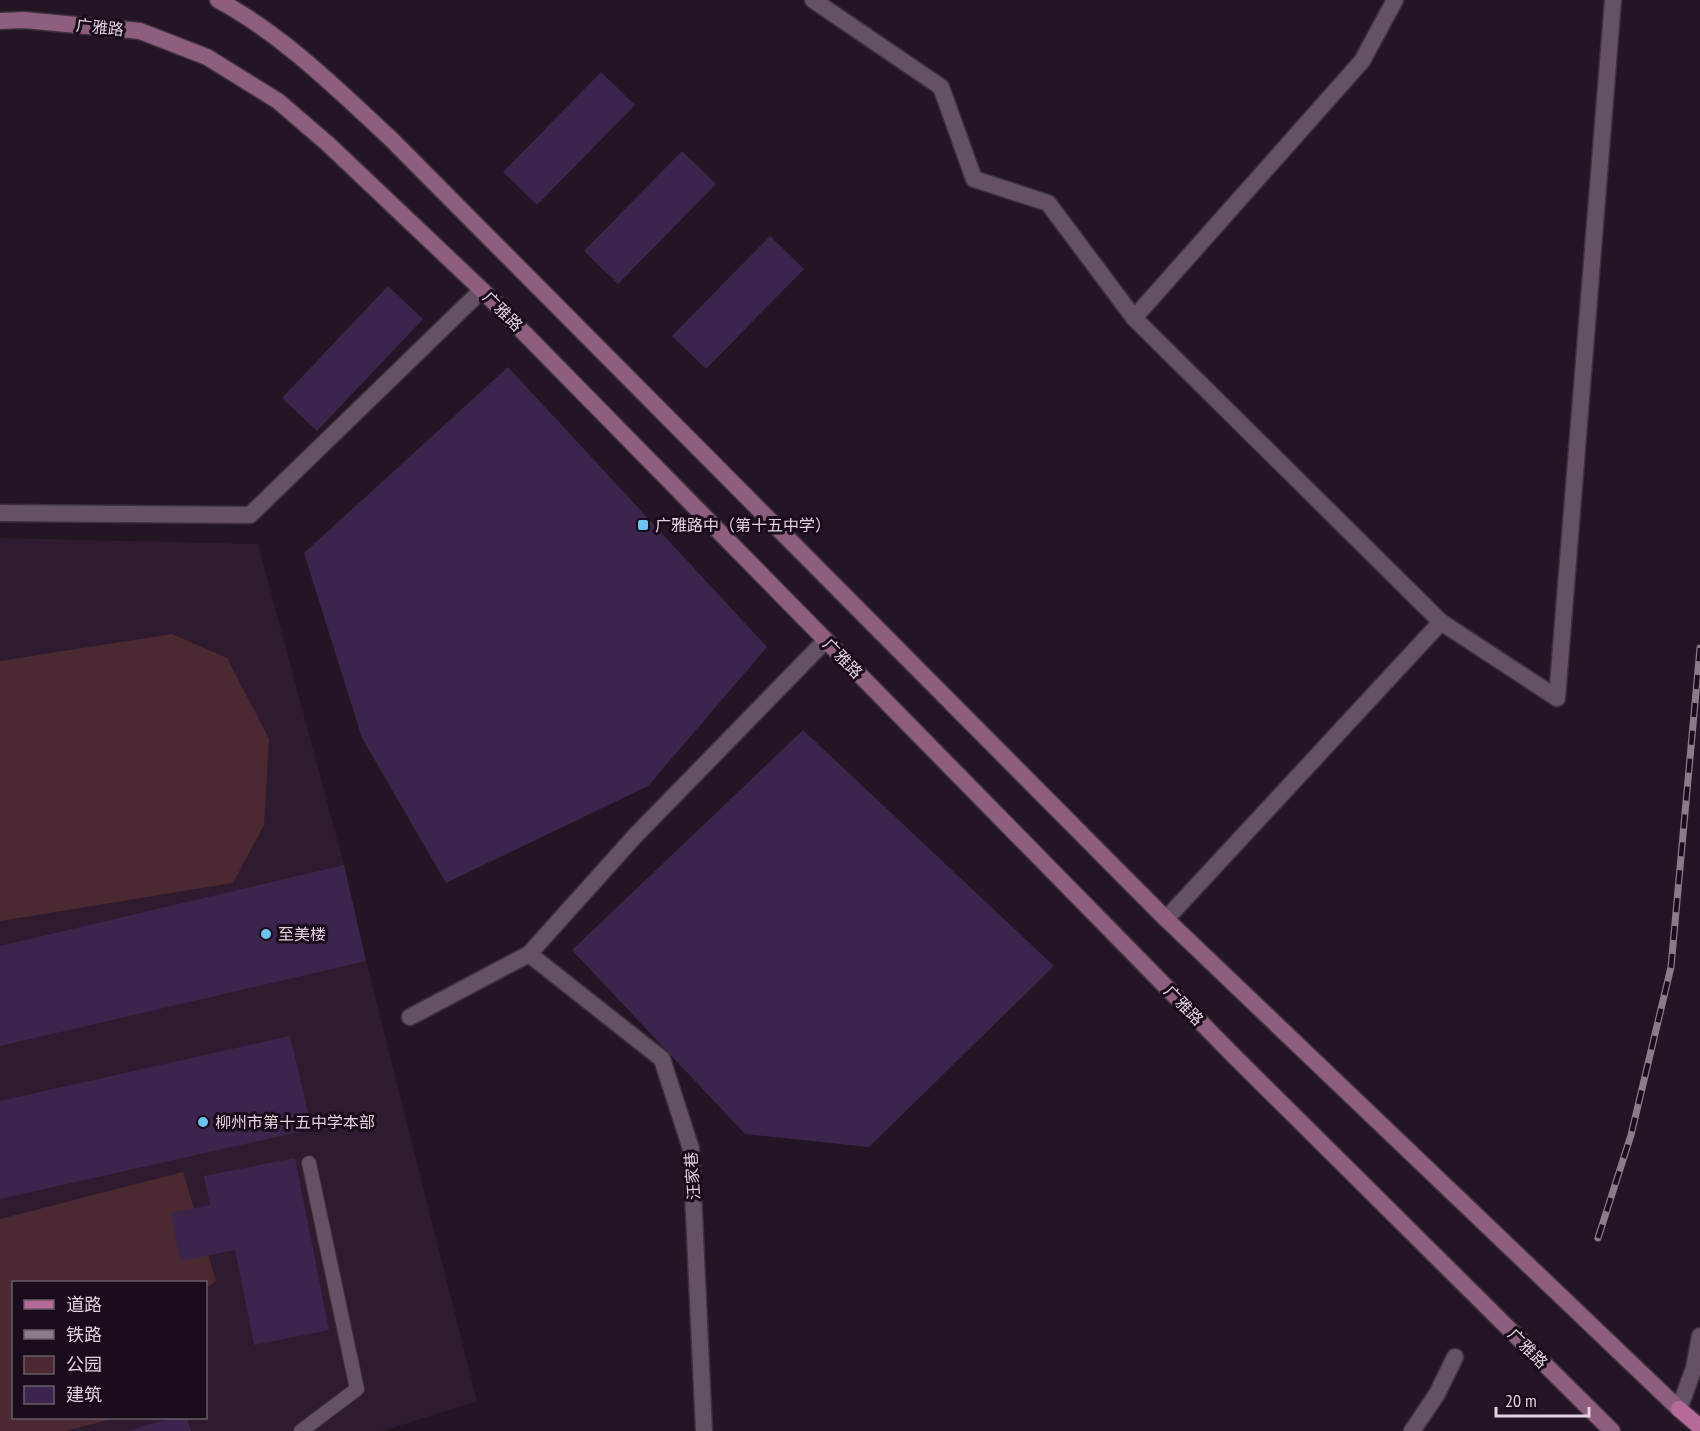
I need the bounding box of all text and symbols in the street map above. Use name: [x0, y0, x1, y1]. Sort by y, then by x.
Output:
street label: 广雅路: [75, 15, 125, 39]
street label: 广雅路: [479, 287, 527, 335]
place label: 广雅路中（第十五中学）: [655, 515, 831, 535]
marker: 广雅路中（第十五中学）: [636, 518, 650, 532]
street label: 广雅路: [819, 634, 867, 682]
place label: 至美楼: [278, 924, 326, 944]
marker: 至美楼: [259, 927, 273, 941]
street label: 广雅路: [1160, 981, 1208, 1029]
place label: 柳州市第十五中学本部: [215, 1112, 375, 1132]
marker: 柳州市第十五中学本部: [196, 1115, 210, 1129]
street label: 汪家巷: [680, 1151, 704, 1201]
legend: [12, 1281, 207, 1419]
text: 道路: [66, 1293, 102, 1316]
text: 铁路: [66, 1323, 102, 1346]
street label: 广雅路: [1504, 1324, 1552, 1372]
text: 公园: [66, 1353, 102, 1376]
scale bar: [1496, 1380, 1589, 1418]
text: 建筑: [66, 1383, 102, 1406]
text: 20 m: [1505, 1389, 1537, 1412]

